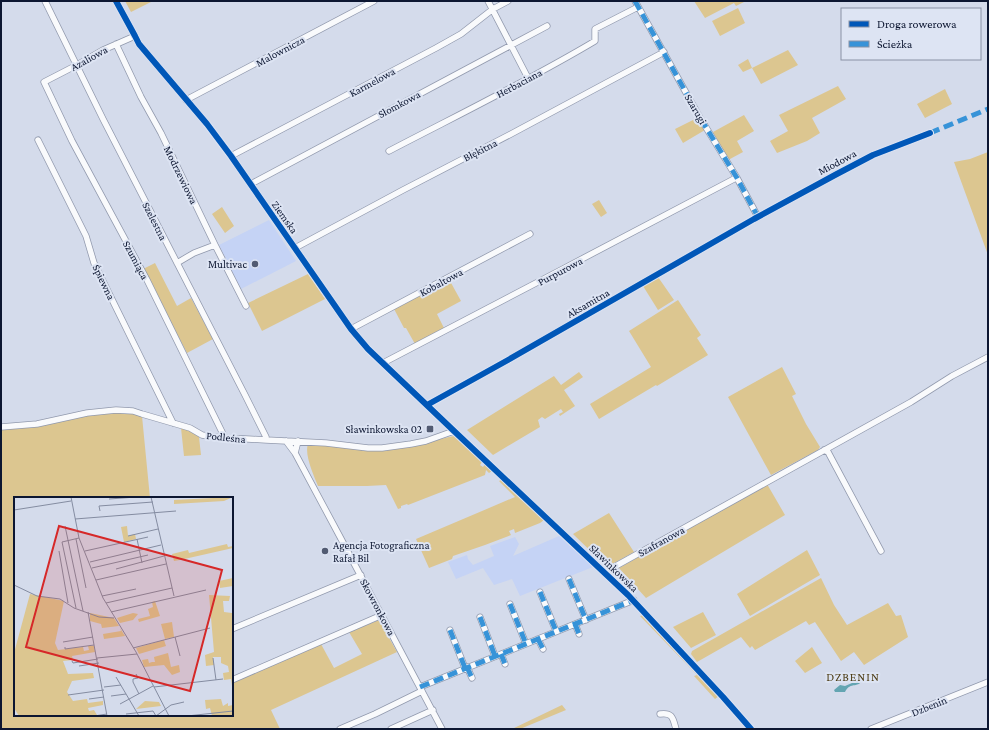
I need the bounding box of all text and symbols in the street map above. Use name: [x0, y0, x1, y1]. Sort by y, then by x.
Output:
legend: [841, 8, 981, 60]
text: Droga rowerowa: [877, 17, 957, 31]
street label: Malownicza: [253, 33, 307, 69]
text: Ścieżka: [877, 37, 913, 51]
street label: Azaliowa: [68, 43, 110, 73]
street label: Karmelowa: [347, 65, 397, 99]
street label: Herbaciana: [494, 66, 544, 100]
street label: Słomkowa: [376, 88, 422, 120]
street label: Szarugi: [682, 92, 709, 127]
street label: Błękitna: [461, 136, 499, 165]
street label: Modrzewiowa: [162, 144, 200, 206]
street label: Miodowa: [816, 147, 858, 177]
street label: Ziemska: [270, 198, 300, 236]
street label: Szelestna: [140, 200, 170, 242]
street label: Szumiąca: [120, 239, 151, 282]
street label: Purpurowa: [536, 254, 585, 289]
place label: Multivac: [208, 258, 247, 270]
marker: Multivac: [250, 259, 260, 269]
street label: Śpiewna: [89, 262, 118, 302]
street label: Kobaltowa: [417, 266, 465, 298]
street label: Aksamitna: [565, 286, 611, 320]
place label: Sławinkowska 02: [345, 423, 422, 435]
marker: Sławinkowska 02: [425, 424, 435, 434]
street label: Podleśna: [206, 429, 246, 445]
inset map: [14, 497, 233, 716]
street label: Szafranowa: [636, 523, 686, 559]
place label: Agencja Fotograficzna Rafał Bil: [333, 539, 430, 564]
street label: Sławinkowska: [587, 542, 641, 594]
marker: Agencja Fotograficzna Rafał Bil: [320, 546, 330, 556]
street label: Skowronkowa: [358, 577, 398, 637]
district label: DZBENIN: [826, 670, 880, 684]
street label: Dzbenin: [910, 693, 949, 719]

